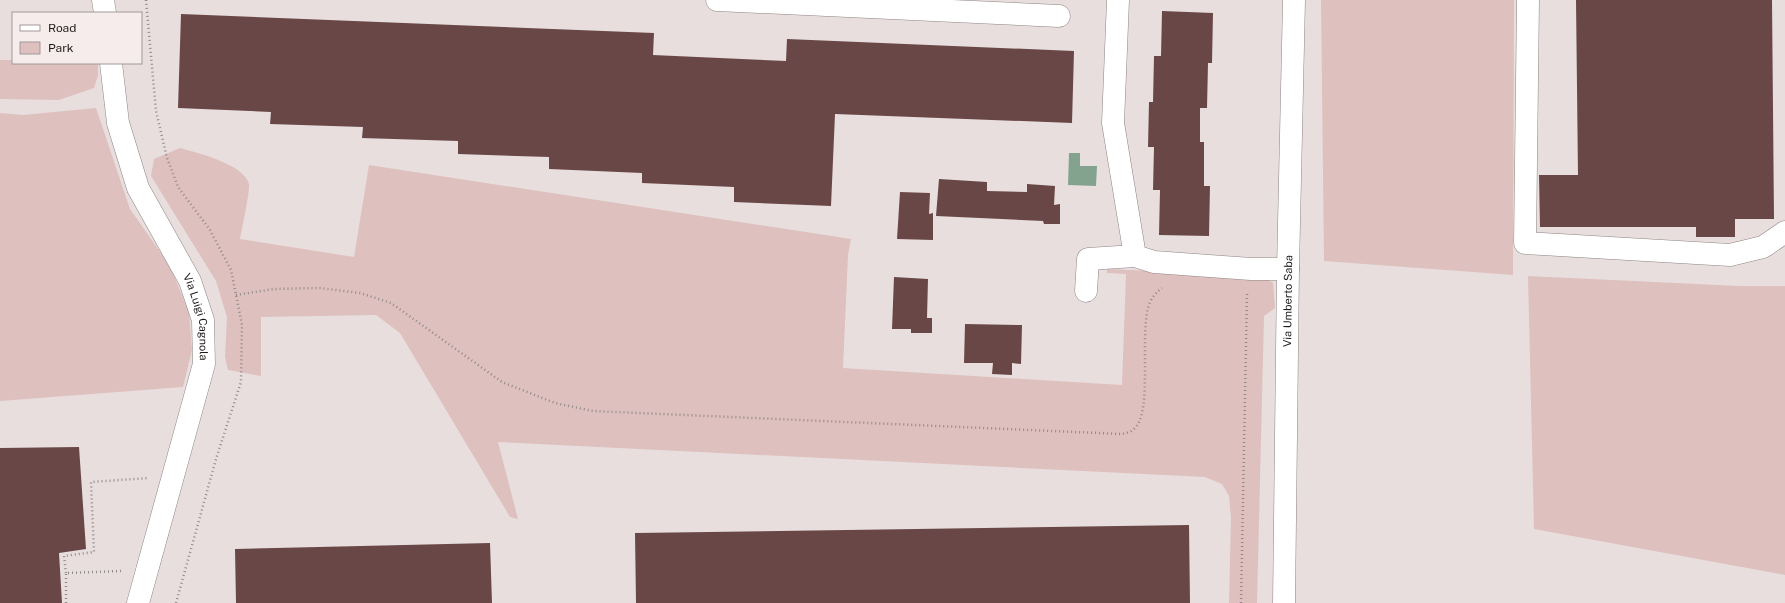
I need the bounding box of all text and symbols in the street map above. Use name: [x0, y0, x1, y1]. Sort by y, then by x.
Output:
legend: [12, 12, 142, 64]
text: Road: [48, 21, 76, 35]
text: Park: [48, 41, 74, 55]
street label: Via Umberto Saba: [1281, 255, 1294, 347]
street label: Via Luigi Cagnola: [181, 271, 210, 361]

